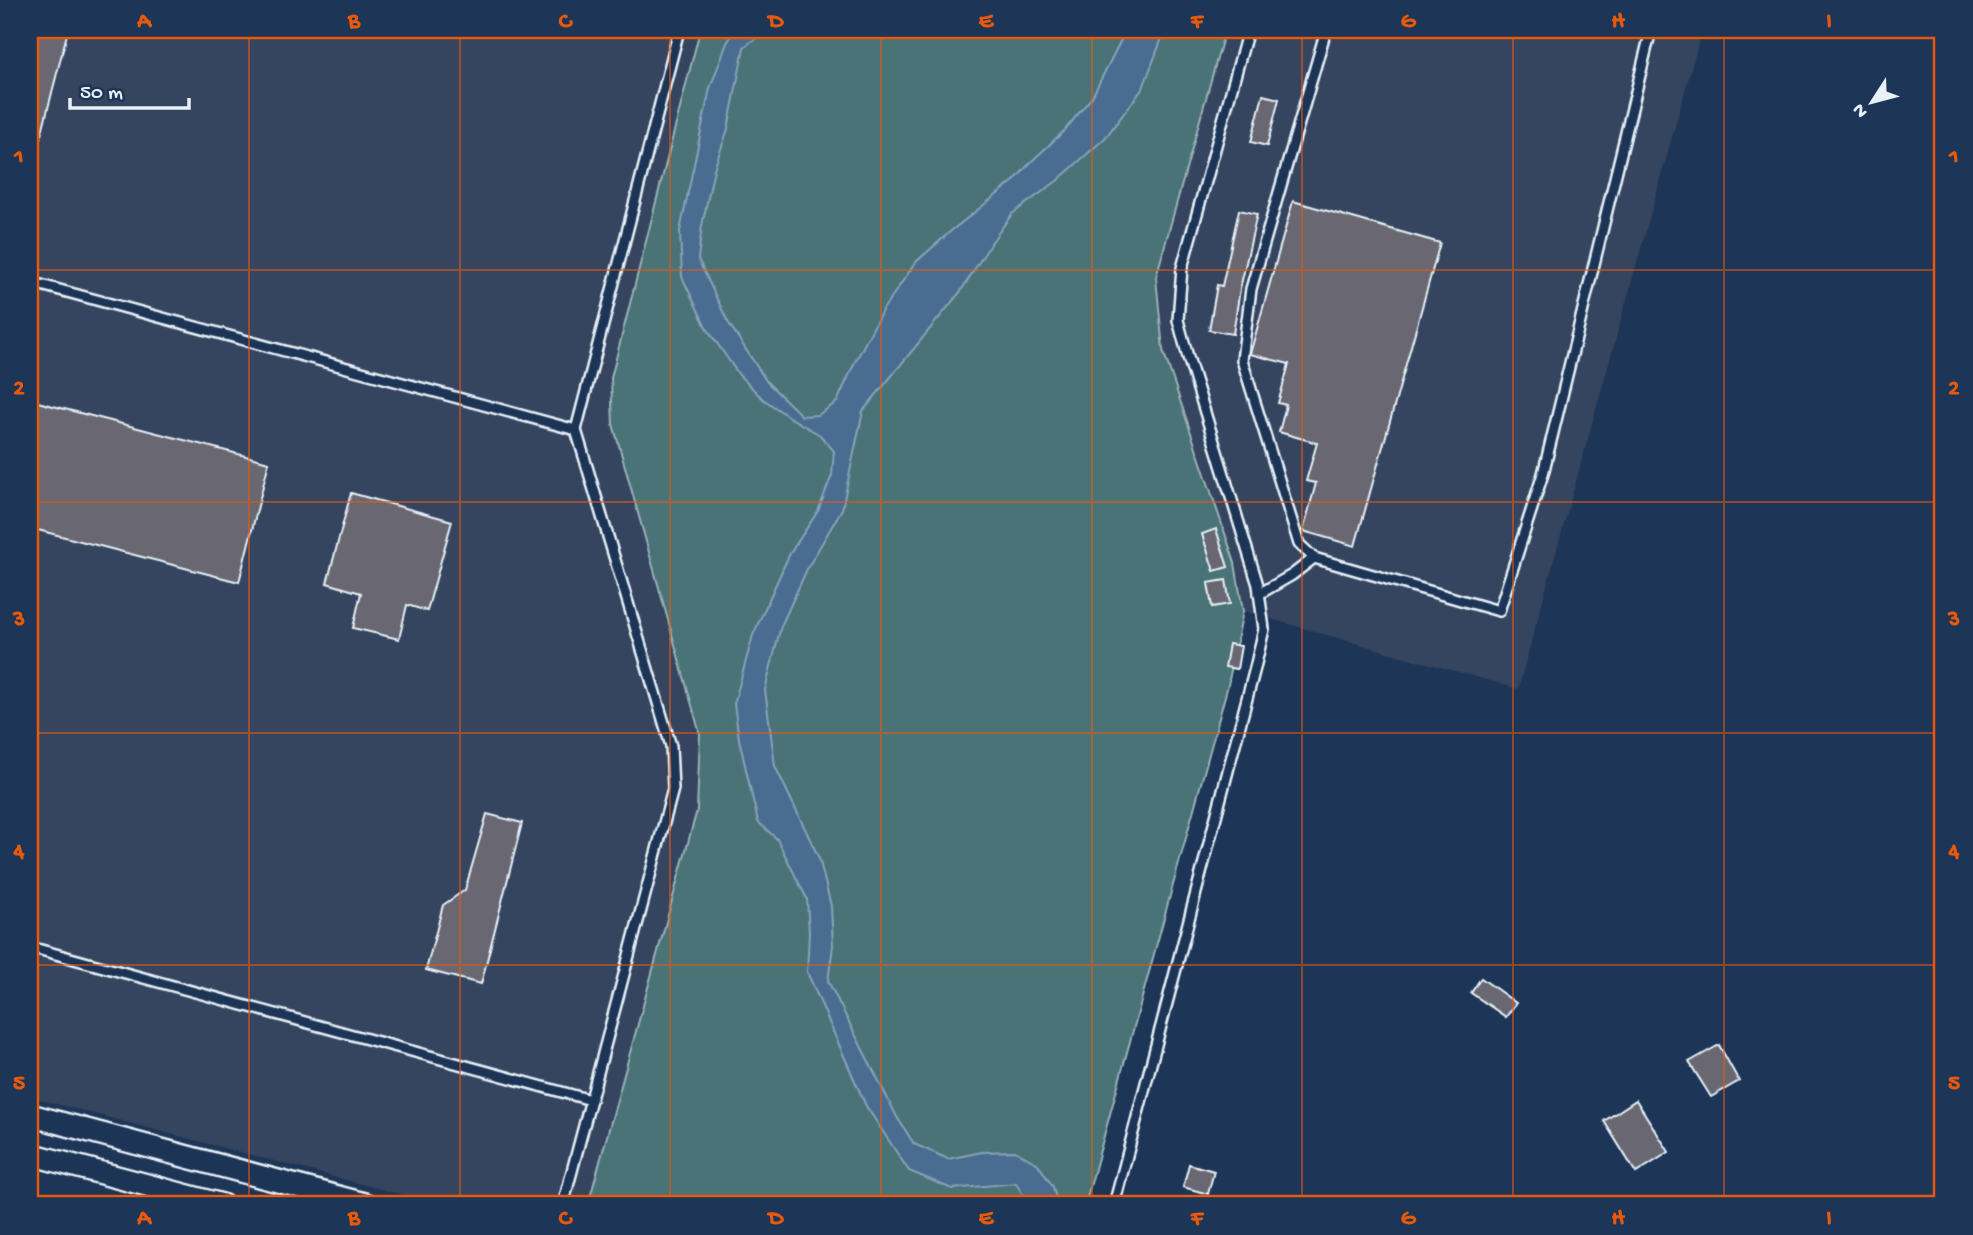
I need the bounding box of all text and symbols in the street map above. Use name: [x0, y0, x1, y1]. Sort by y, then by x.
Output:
text: A: [136, 9, 152, 36]
text: B: [347, 9, 361, 36]
text: C: [559, 9, 574, 36]
text: D: [767, 9, 785, 36]
text: E: [979, 9, 995, 36]
text: F: [1190, 9, 1205, 36]
text: G: [1401, 9, 1417, 36]
text: H: [1611, 9, 1625, 36]
text: I: [1826, 9, 1832, 36]
scale bar: [70, 66, 189, 110]
north arrow: [1836, 66, 1906, 136]
text: 50 m: [80, 82, 123, 107]
text: N: [1848, 98, 1874, 122]
text: 1: [13, 144, 24, 171]
text: 1: [1948, 144, 1959, 171]
text: 2: [13, 376, 25, 403]
text: 2: [1948, 376, 1960, 403]
text: 3: [12, 607, 25, 634]
text: 3: [1947, 607, 1960, 634]
text: 4: [13, 839, 25, 866]
text: 4: [1948, 839, 1960, 866]
text: 5: [13, 1071, 25, 1098]
text: 5: [1948, 1071, 1960, 1098]
text: A: [136, 1206, 152, 1233]
text: B: [347, 1206, 361, 1233]
text: C: [559, 1206, 574, 1233]
text: D: [767, 1206, 785, 1233]
text: E: [979, 1206, 995, 1233]
text: F: [1190, 1206, 1205, 1233]
text: G: [1401, 1206, 1417, 1233]
text: H: [1611, 1206, 1625, 1233]
text: I: [1826, 1206, 1832, 1233]

